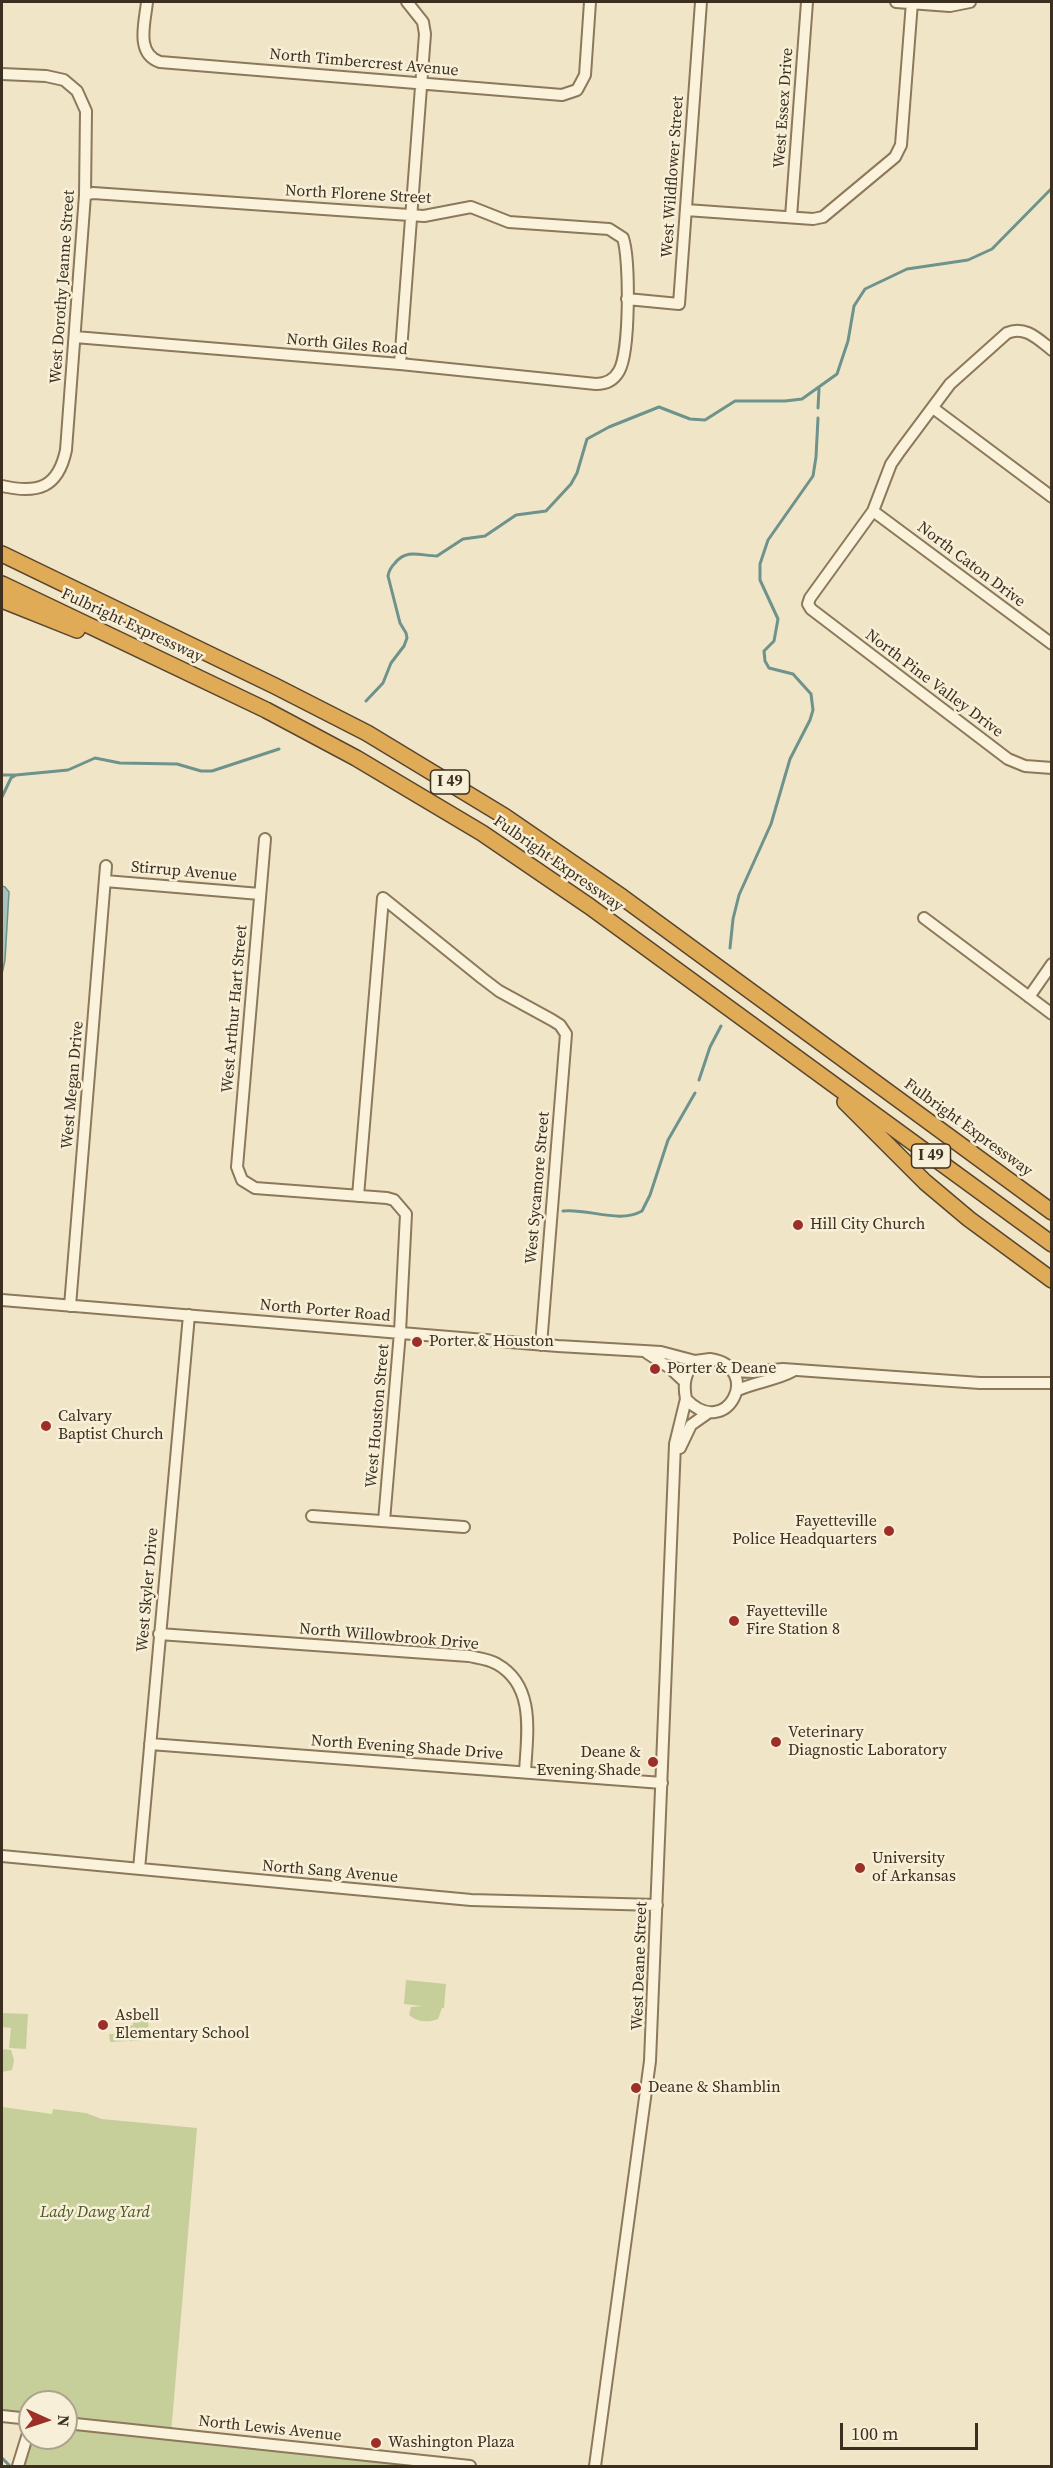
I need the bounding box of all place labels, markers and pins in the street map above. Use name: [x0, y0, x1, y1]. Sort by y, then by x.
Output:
place label: Hill City Church: [810, 1215, 925, 1235]
marker: Hill City Church: [791, 1218, 805, 1232]
place label: Porter & Houston: [429, 1332, 554, 1352]
marker: Porter & Houston: [410, 1335, 424, 1349]
place label: Porter & Deane: [667, 1359, 776, 1379]
marker: Porter & Deane: [648, 1362, 662, 1376]
place label: Calvary Baptist Church: [58, 1407, 164, 1445]
marker: Calvary Baptist Church: [39, 1419, 53, 1433]
place label: Fayetteville Police Headquarters: [732, 1512, 877, 1550]
marker: Fayetteville Police Headquarters: [882, 1524, 896, 1538]
place label: Fayetteville Fire Station 8: [746, 1602, 840, 1640]
marker: Fayetteville Fire Station 8: [727, 1614, 741, 1628]
place label: Veterinary Diagnostic Laboratory: [788, 1723, 947, 1761]
marker: Veterinary Diagnostic Laboratory: [769, 1735, 783, 1749]
place label: Deane & Evening Shade: [537, 1743, 641, 1781]
marker: Deane & Evening Shade: [646, 1755, 660, 1769]
place label: University of Arkansas: [872, 1849, 956, 1887]
marker: University of Arkansas: [853, 1861, 867, 1875]
place label: Asbell Elementary School: [115, 2006, 249, 2044]
marker: Asbell Elementary School: [96, 2018, 110, 2032]
place label: Deane & Shamblin: [648, 2078, 781, 2098]
marker: Deane & Shamblin: [629, 2081, 643, 2095]
place label: Washington Plaza: [388, 2433, 515, 2453]
marker: Washington Plaza: [369, 2436, 383, 2450]

